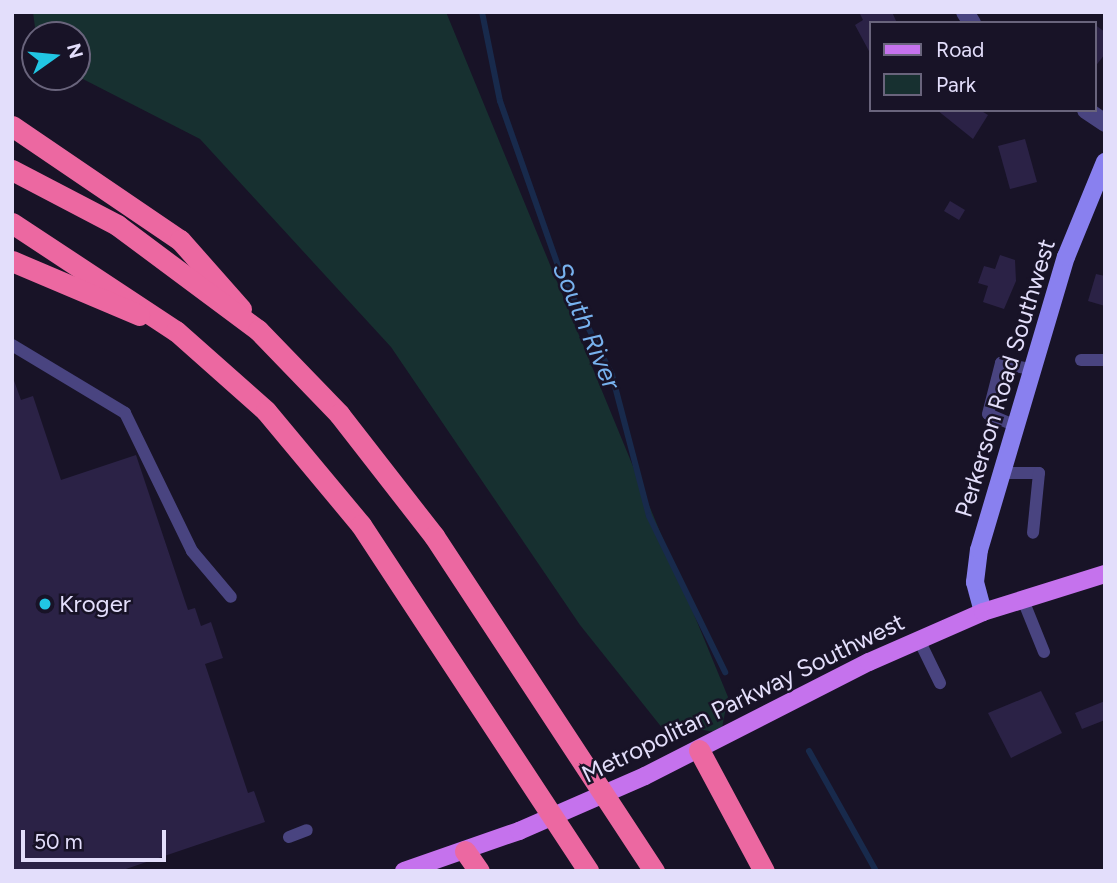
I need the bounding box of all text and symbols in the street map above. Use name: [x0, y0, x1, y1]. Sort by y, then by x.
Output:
north arrow: [21, 21, 91, 91]
legend: [869, 21, 1096, 112]
text: Road: [936, 37, 984, 62]
text: N: [62, 41, 88, 61]
text: Park: [936, 72, 976, 97]
street label: Perkerson Road Southwest: [949, 235, 1061, 521]
water label: South River: [545, 258, 627, 394]
place label: Kroger: [59, 590, 131, 618]
marker: Kroger: [37, 596, 53, 612]
street label: Metropolitan Parkway Southwest: [577, 607, 909, 789]
scale bar: [24, 816, 170, 860]
text: 50 m: [34, 829, 83, 854]

